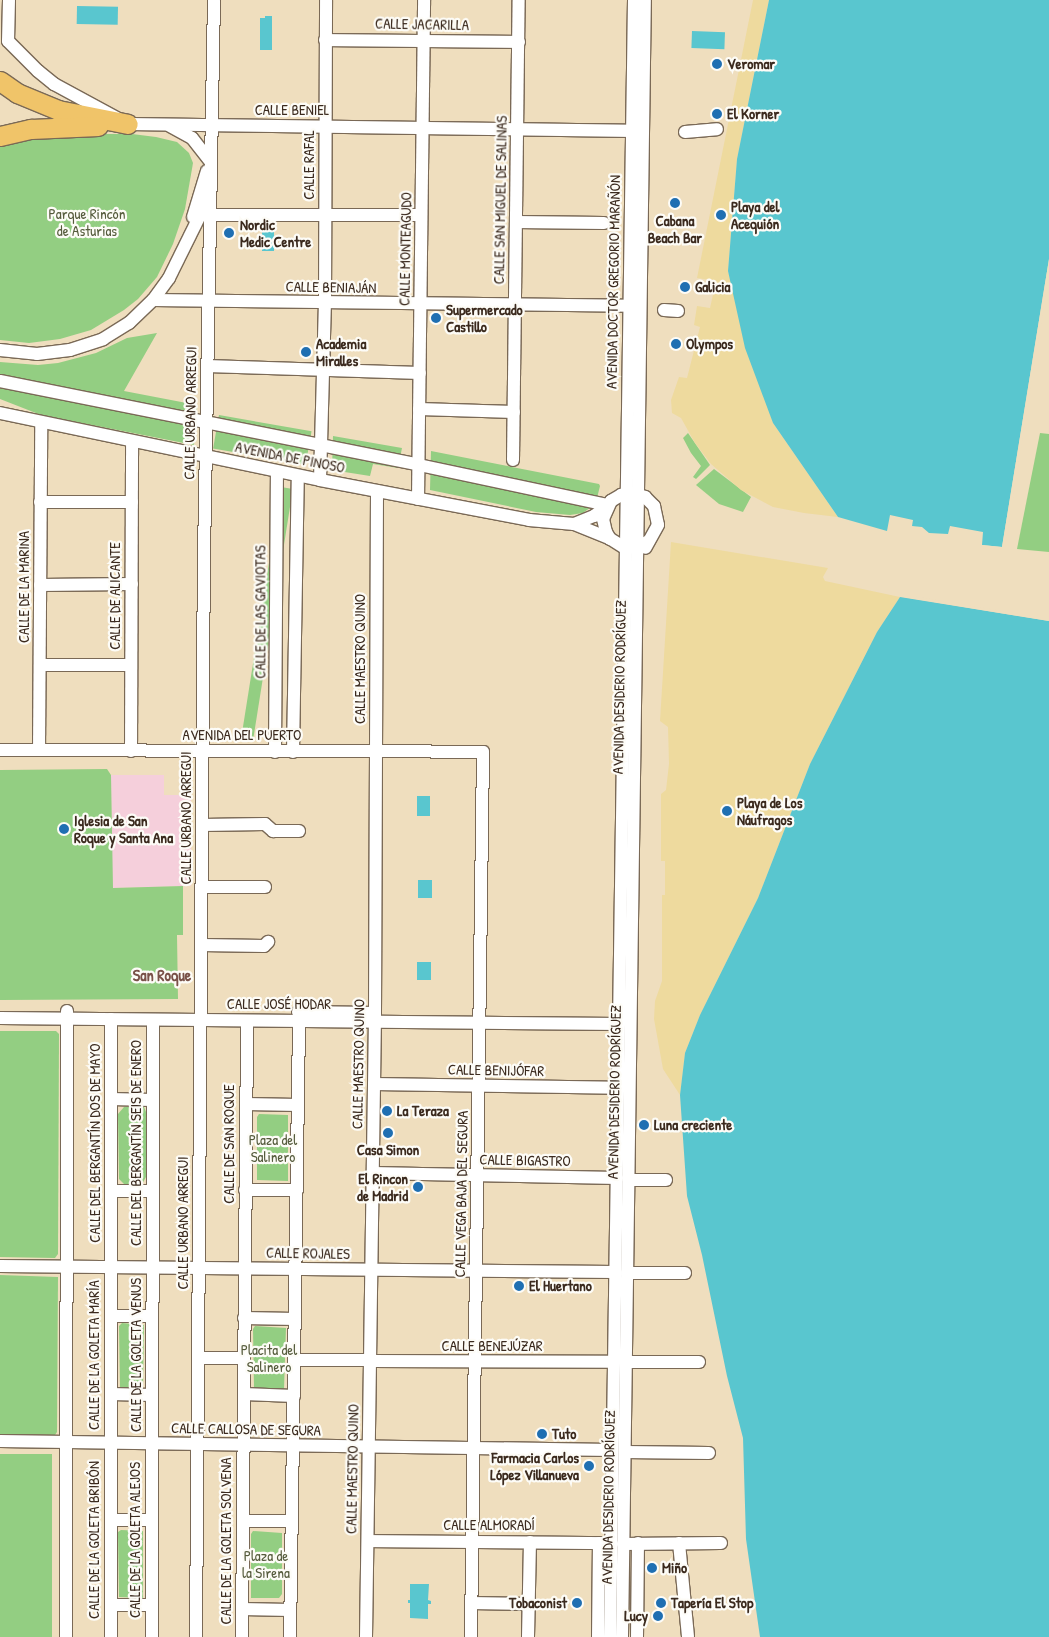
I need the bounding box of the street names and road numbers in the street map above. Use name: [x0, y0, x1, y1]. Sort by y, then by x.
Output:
street label: CALLE JACARILLA: [375, 14, 469, 34]
street label: CALLE BENIEL: [255, 101, 329, 119]
street label: CALLE SAN MIGUEL DE SALINAS: [490, 116, 510, 284]
street label: CALLE RAFAL: [300, 130, 318, 200]
street label: AVENIDA DOCTOR GREGORIO MARAÑÓN: [602, 175, 624, 389]
street label: CALLE MONTEAGUDO: [395, 192, 415, 306]
street label: CALLE BENIAJÁN: [286, 277, 376, 297]
street label: CALLE URBANO ARREGUI: [180, 346, 200, 480]
street label: AVENIDA DE PINOSO: [234, 438, 346, 476]
street label: CALLE DE LA MARINA: [15, 531, 33, 643]
street label: CALLE DE ALICANTE: [106, 542, 124, 650]
street label: CALLE DE LAS GAVIOTAS: [251, 545, 269, 679]
street label: CALLE MAESTRO QUINO: [351, 594, 369, 724]
street label: AVENIDA DESIDERIO RODRÍGUEZ: [608, 600, 630, 774]
street label: AVENIDA DEL PUERTO: [183, 726, 301, 744]
street label: CALLE URBANO ARREGUI: [177, 751, 195, 885]
street label: CALLE JOSÉ HODAR: [227, 995, 331, 1013]
street label: CALLE MAESTRO QUINO: [348, 999, 368, 1129]
street label: AVENIDA DESIDERIO RODRÍGUEZ: [603, 1005, 625, 1179]
street label: CALLE DEL BERGANTÍN SEIS DE ENERO: [127, 1040, 145, 1246]
street label: CALLE DEL BERGANTÍN DOS DE MAYO: [86, 1043, 104, 1243]
street label: CALLE BENIJÓFAR: [448, 1060, 544, 1080]
street label: CALLE DE SAN ROQUE: [220, 1084, 238, 1204]
street label: CALLE VEGA BAJA DEL SEGURA: [451, 1110, 471, 1278]
street label: CALLE BIGASTRO: [479, 1150, 571, 1170]
street label: CALLE URBANO ARREGUI: [174, 1156, 192, 1290]
street label: CALLE ROJALES: [266, 1243, 350, 1263]
street label: CALLE DE LA GOLETA VENUS: [127, 1278, 145, 1432]
street label: CALLE DE LA GOLETA MARÍA: [85, 1280, 103, 1430]
street label: CALLE BENEJÚZAR: [441, 1337, 543, 1355]
street label: CALLE MAESTRO QUINO: [342, 1404, 362, 1534]
street label: AVENIDA DESIDERIO RODRÍGUEZ: [597, 1410, 619, 1584]
street label: CALLE CALLOSA DE SEGURA: [171, 1419, 321, 1439]
street label: CALLE DE LA GOLETA SOLVENA: [217, 1457, 235, 1625]
street label: CALLE DE LA GOLETA BRIBÓN: [85, 1461, 103, 1619]
street label: CALLE DE LA GOLETA ALEJOS: [126, 1462, 144, 1618]
street label: CALLE ALMORADÍ: [443, 1516, 535, 1534]

